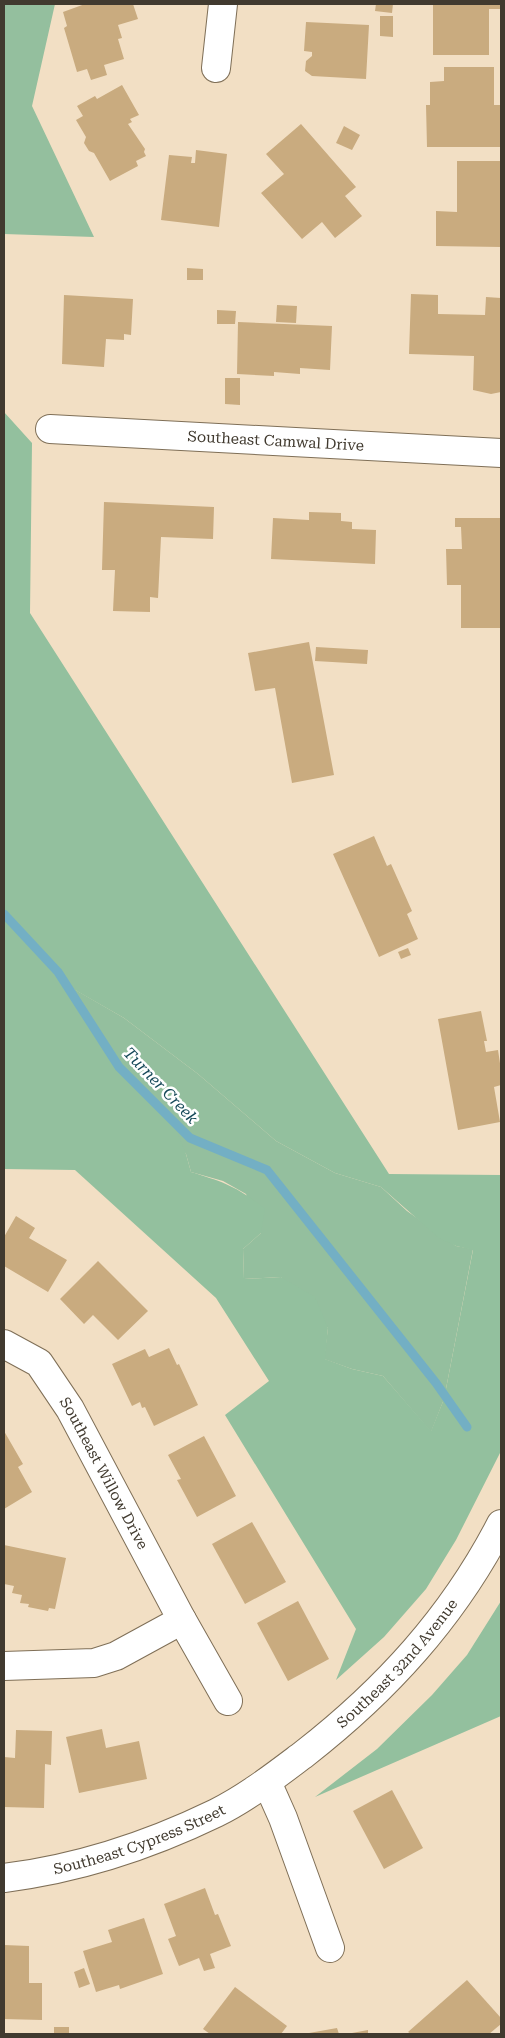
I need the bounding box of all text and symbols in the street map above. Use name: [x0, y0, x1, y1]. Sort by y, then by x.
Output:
street label: Southeast Camwal Drive: [187, 427, 364, 455]
water label: Turner Creek: [120, 1043, 202, 1128]
street label: Southeast Willow Drive: [56, 1394, 152, 1553]
street label: Southeast 32nd Avenue: [333, 1595, 461, 1732]
street label: Southeast Cypress Street: [52, 1801, 229, 1878]

